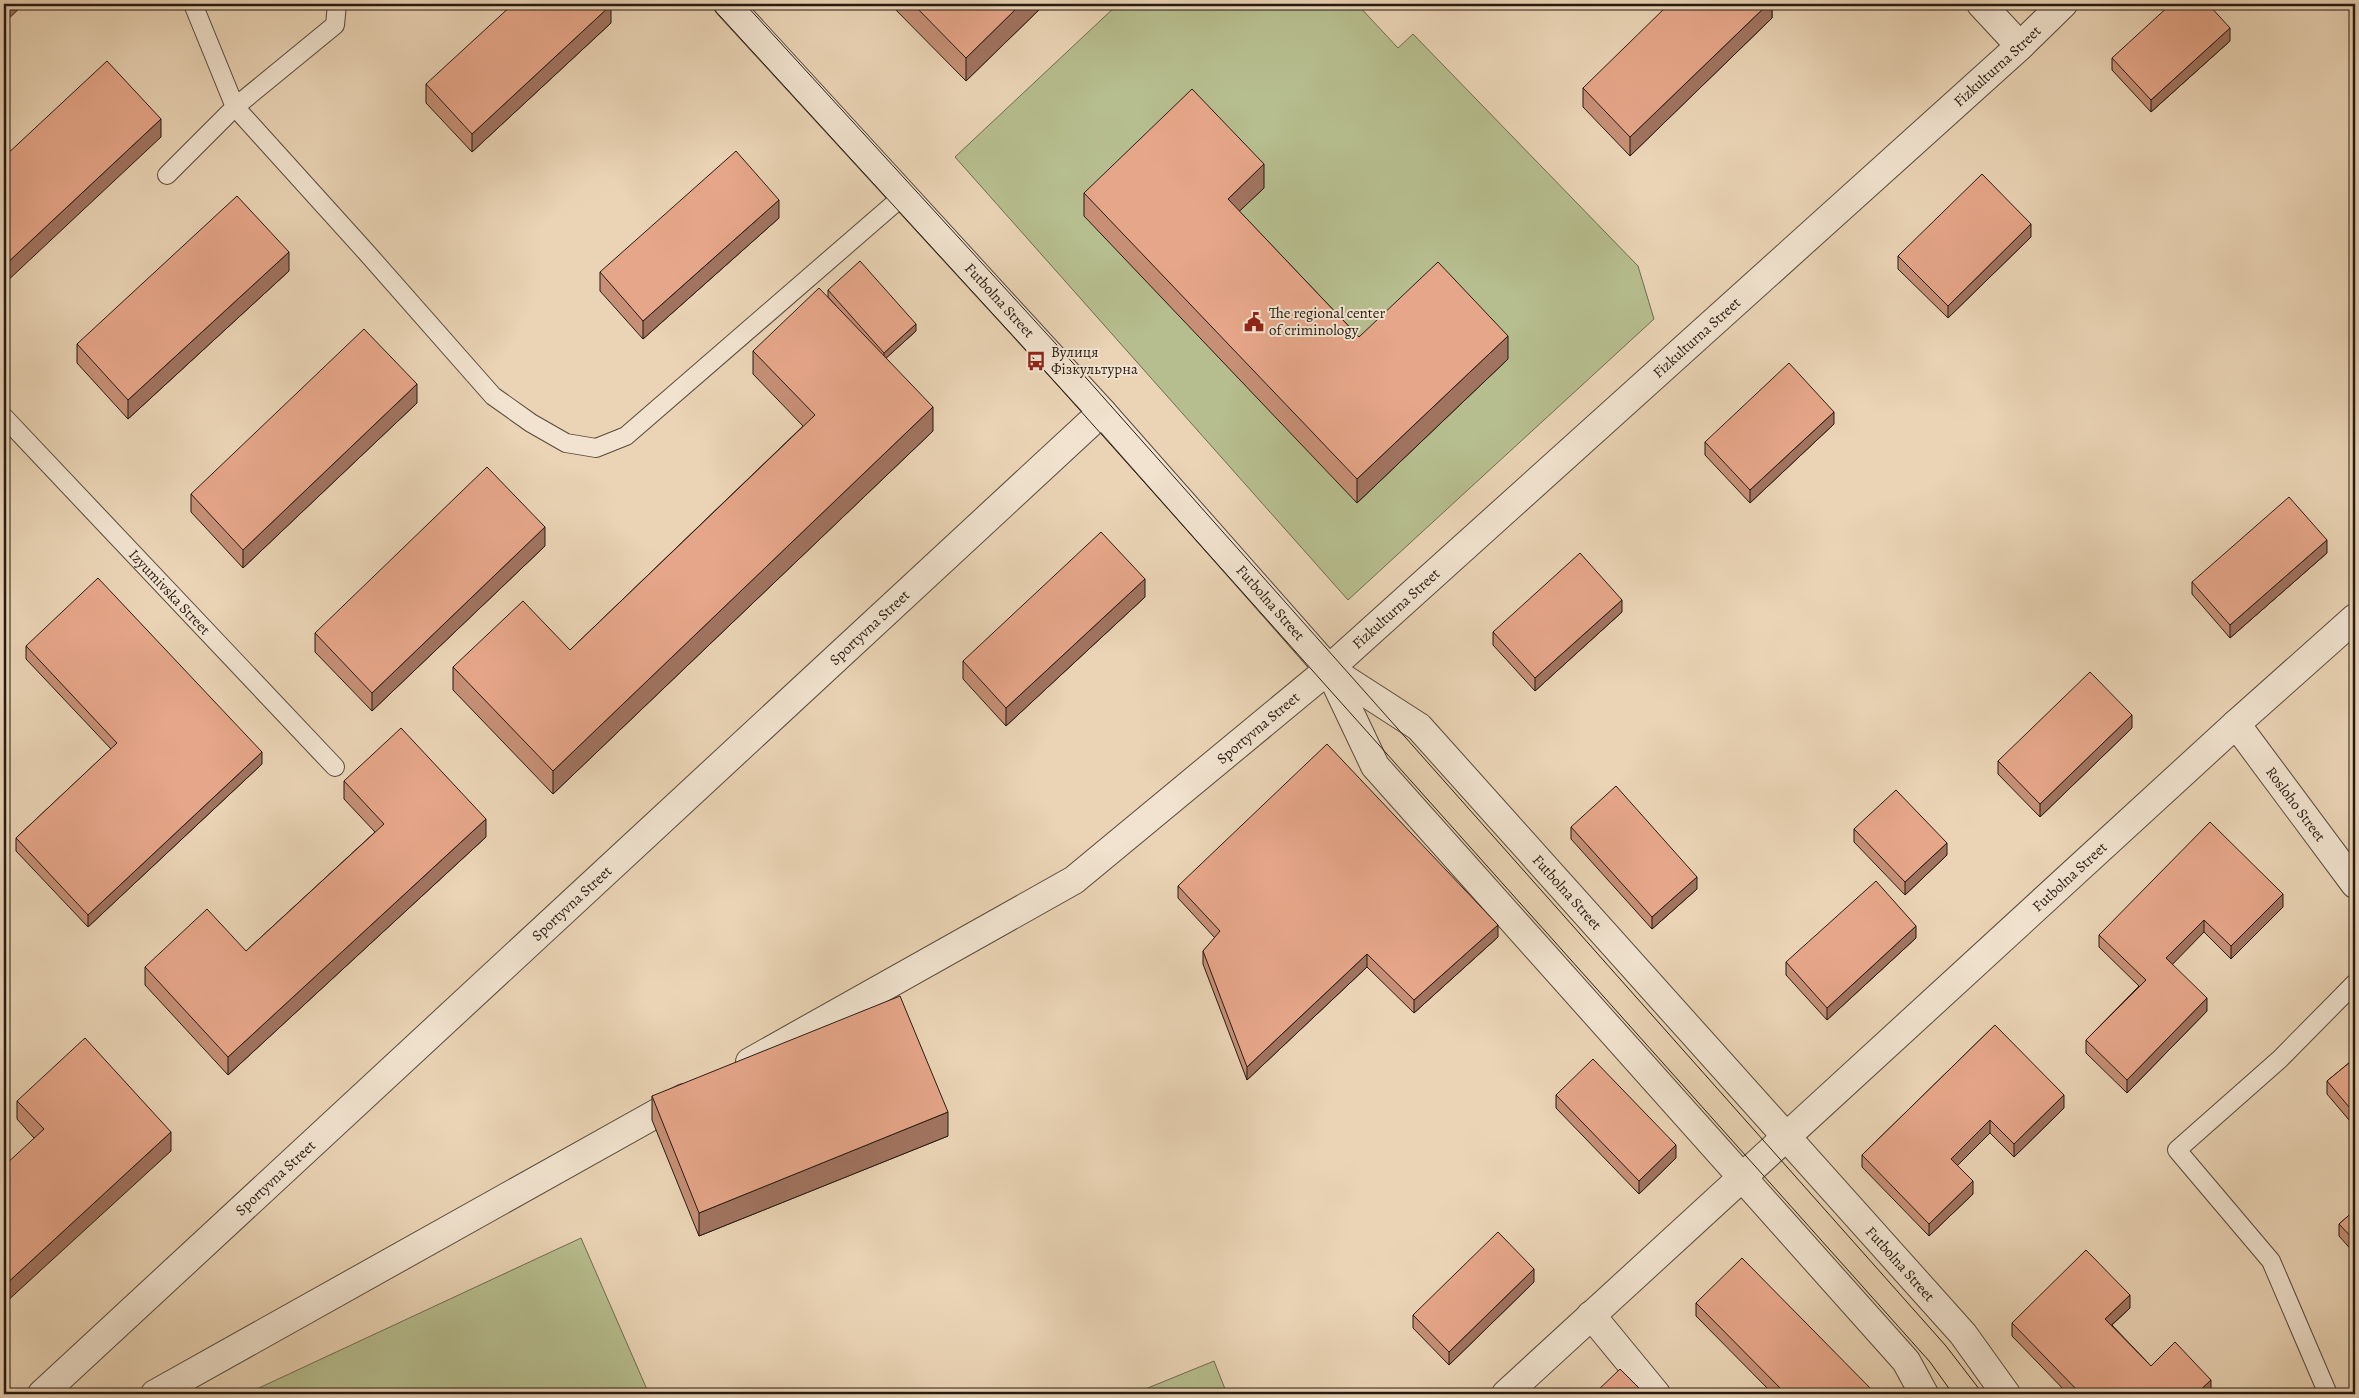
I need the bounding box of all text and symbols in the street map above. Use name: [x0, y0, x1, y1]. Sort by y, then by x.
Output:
street label: Fizkulturna Street: [1949, 21, 2045, 111]
street label: Futbolna Street: [960, 259, 1039, 342]
street label: Fizkulturna Street: [1648, 293, 1745, 382]
place label: The regional center of criminology: [1269, 303, 1386, 340]
public building icon: The regional center of criminology: [1243, 311, 1265, 333]
place label: Вулиця Фізкультурна: [1051, 342, 1138, 379]
bus stop icon: Вулиця Фізкультурна: [1025, 350, 1047, 372]
street label: Izyumivska Street: [124, 545, 215, 639]
street label: Futbolna Street: [1232, 561, 1309, 645]
street label: Fizkulturna Street: [1348, 564, 1444, 654]
street label: Sportyvna Street: [825, 585, 914, 670]
street label: Sportyvna Street: [1212, 687, 1304, 769]
street label: Rosloho Street: [2261, 763, 2330, 846]
street label: Futbolna Street: [2028, 837, 2111, 916]
street label: Futbolna Street: [1528, 850, 1606, 934]
street label: Sportyvna Street: [527, 861, 616, 946]
street label: Sportyvna Street: [231, 1136, 320, 1220]
street label: Futbolna Street: [1861, 1222, 1939, 1306]

